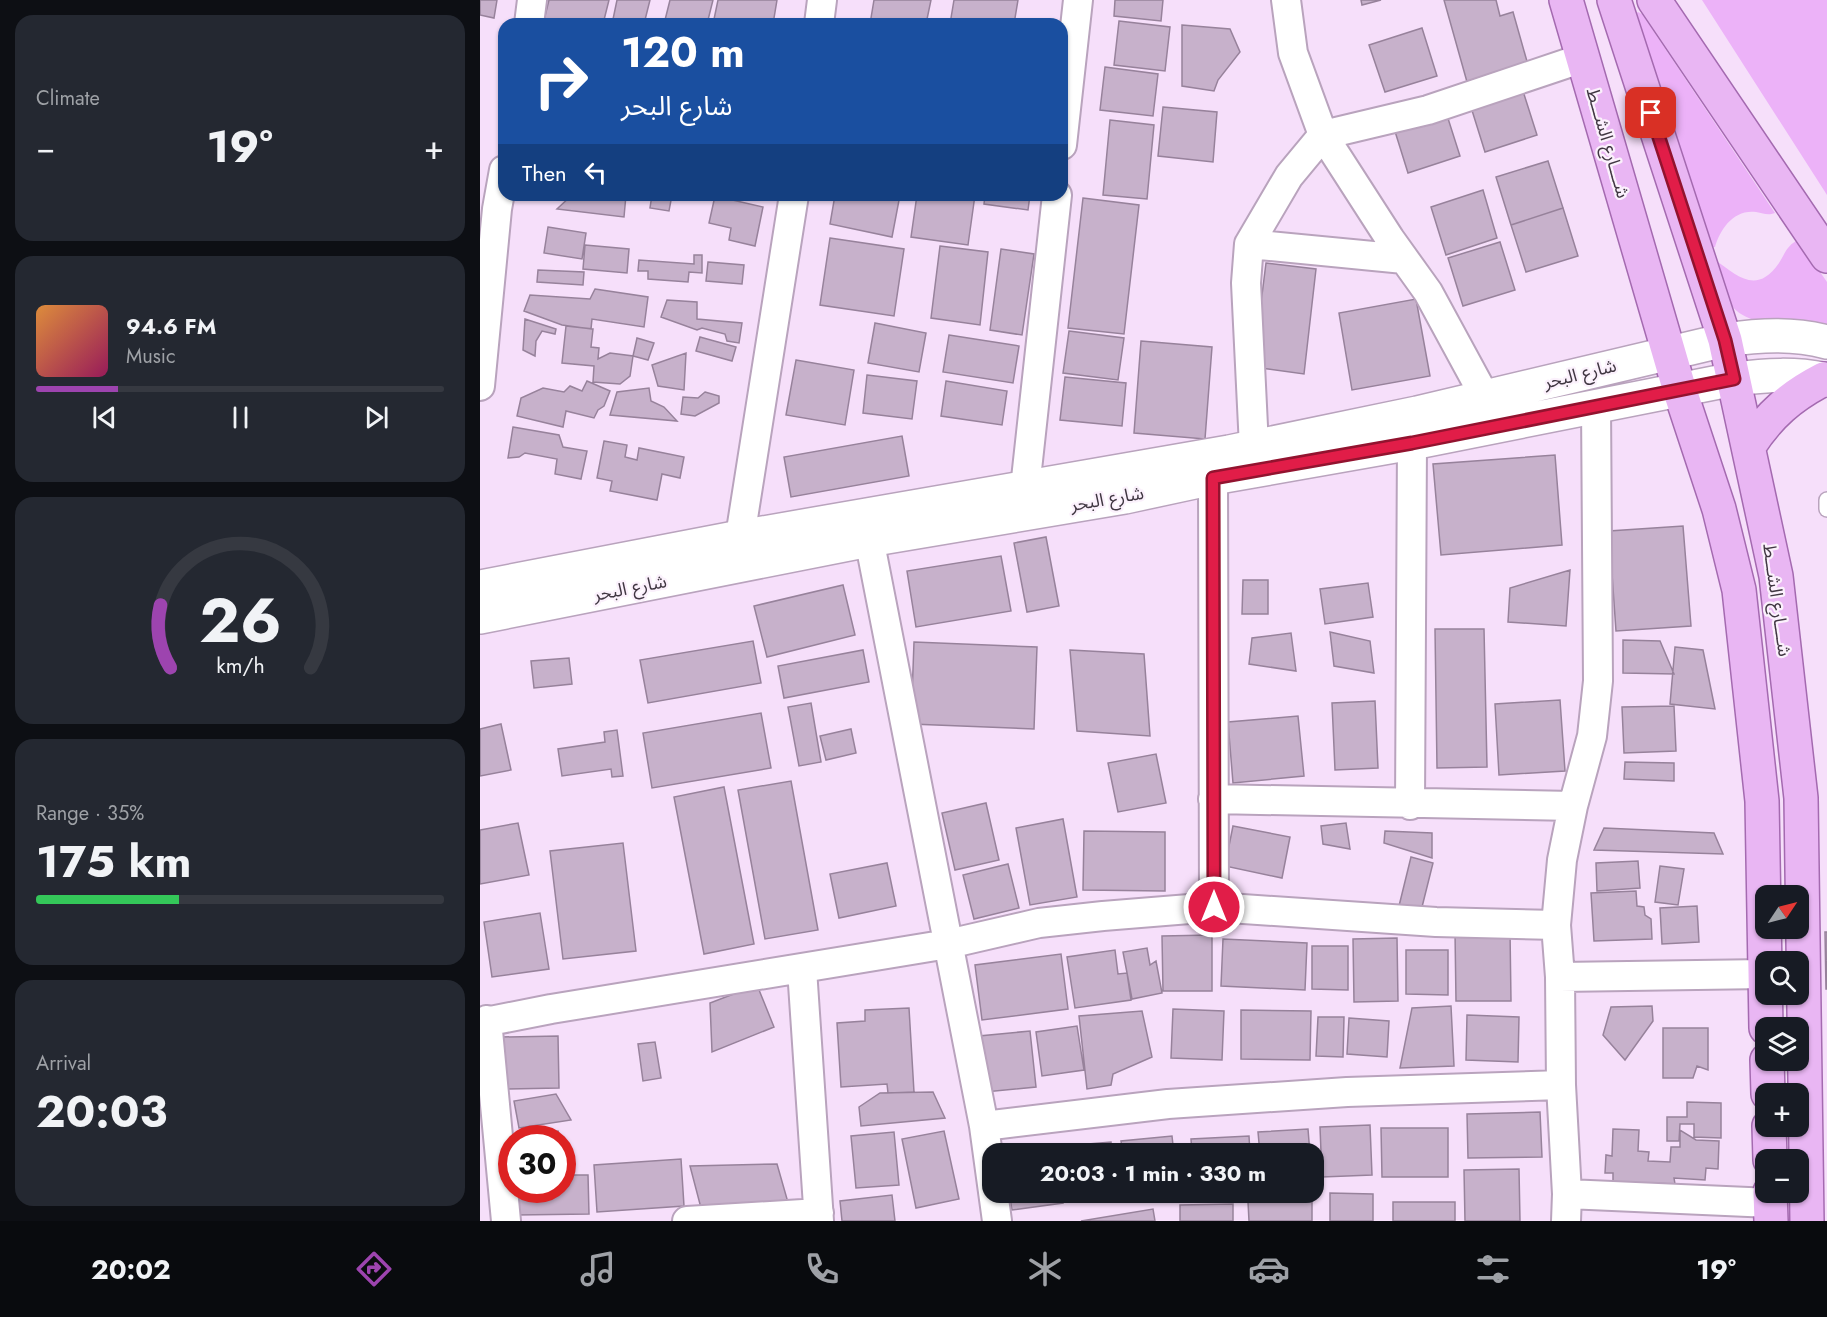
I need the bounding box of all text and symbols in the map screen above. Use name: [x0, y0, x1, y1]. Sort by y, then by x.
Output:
text: 120 m: [621, 22, 745, 83]
icon: right: [522, 42, 600, 120]
text: Climate: [36, 84, 100, 113]
street label: شــــارع الشـــط: [1579, 85, 1636, 202]
text: شارع البحر: [621, 86, 732, 125]
pin: [1625, 87, 1676, 138]
icon: arrive: [1634, 96, 1667, 129]
text: 19°: [206, 114, 273, 179]
text: −: [36, 124, 55, 171]
text: +: [424, 124, 444, 171]
icon: left: [579, 156, 612, 189]
text: Then: [522, 157, 567, 189]
text: 94.6 FM: [126, 310, 216, 342]
text: Music: [126, 342, 176, 371]
street label: شارع البحر: [1540, 352, 1619, 397]
icon: previous: [88, 401, 121, 434]
icon: pause: [224, 401, 257, 434]
icon: next: [360, 401, 393, 434]
street label: شارع البحر: [1067, 480, 1146, 519]
street label: شــــارع الشـــط: [1755, 542, 1798, 658]
street label: شارع البحر: [590, 568, 669, 609]
text: 26: [199, 575, 281, 665]
text: km/h: [216, 650, 264, 681]
text: Range · 35%: [36, 799, 144, 828]
text: 175 km: [36, 829, 191, 894]
position arrow: [1182, 875, 1246, 939]
north arrow: [1755, 885, 1809, 939]
map controls: [1755, 885, 1809, 1203]
button: search: [1755, 951, 1809, 1005]
button: layers: [1755, 1017, 1809, 1071]
text: Arrival: [36, 1049, 91, 1078]
text: 20:03: [36, 1079, 168, 1144]
button: +: [1755, 1083, 1809, 1137]
speed limit sign: 30: [498, 1125, 576, 1203]
button: −: [1755, 1149, 1809, 1203]
text: 20:03 · 1 min · 330 m: [1040, 1157, 1266, 1189]
icon: directions: [353, 1248, 395, 1290]
icon: music: [577, 1248, 619, 1290]
icon: phone: [801, 1248, 843, 1290]
icon: climate: [1024, 1248, 1066, 1290]
icon: car: [1248, 1248, 1290, 1290]
icon: filters: [1472, 1248, 1514, 1290]
text: 20:02: [91, 1250, 171, 1289]
text: 19°: [1696, 1250, 1736, 1289]

